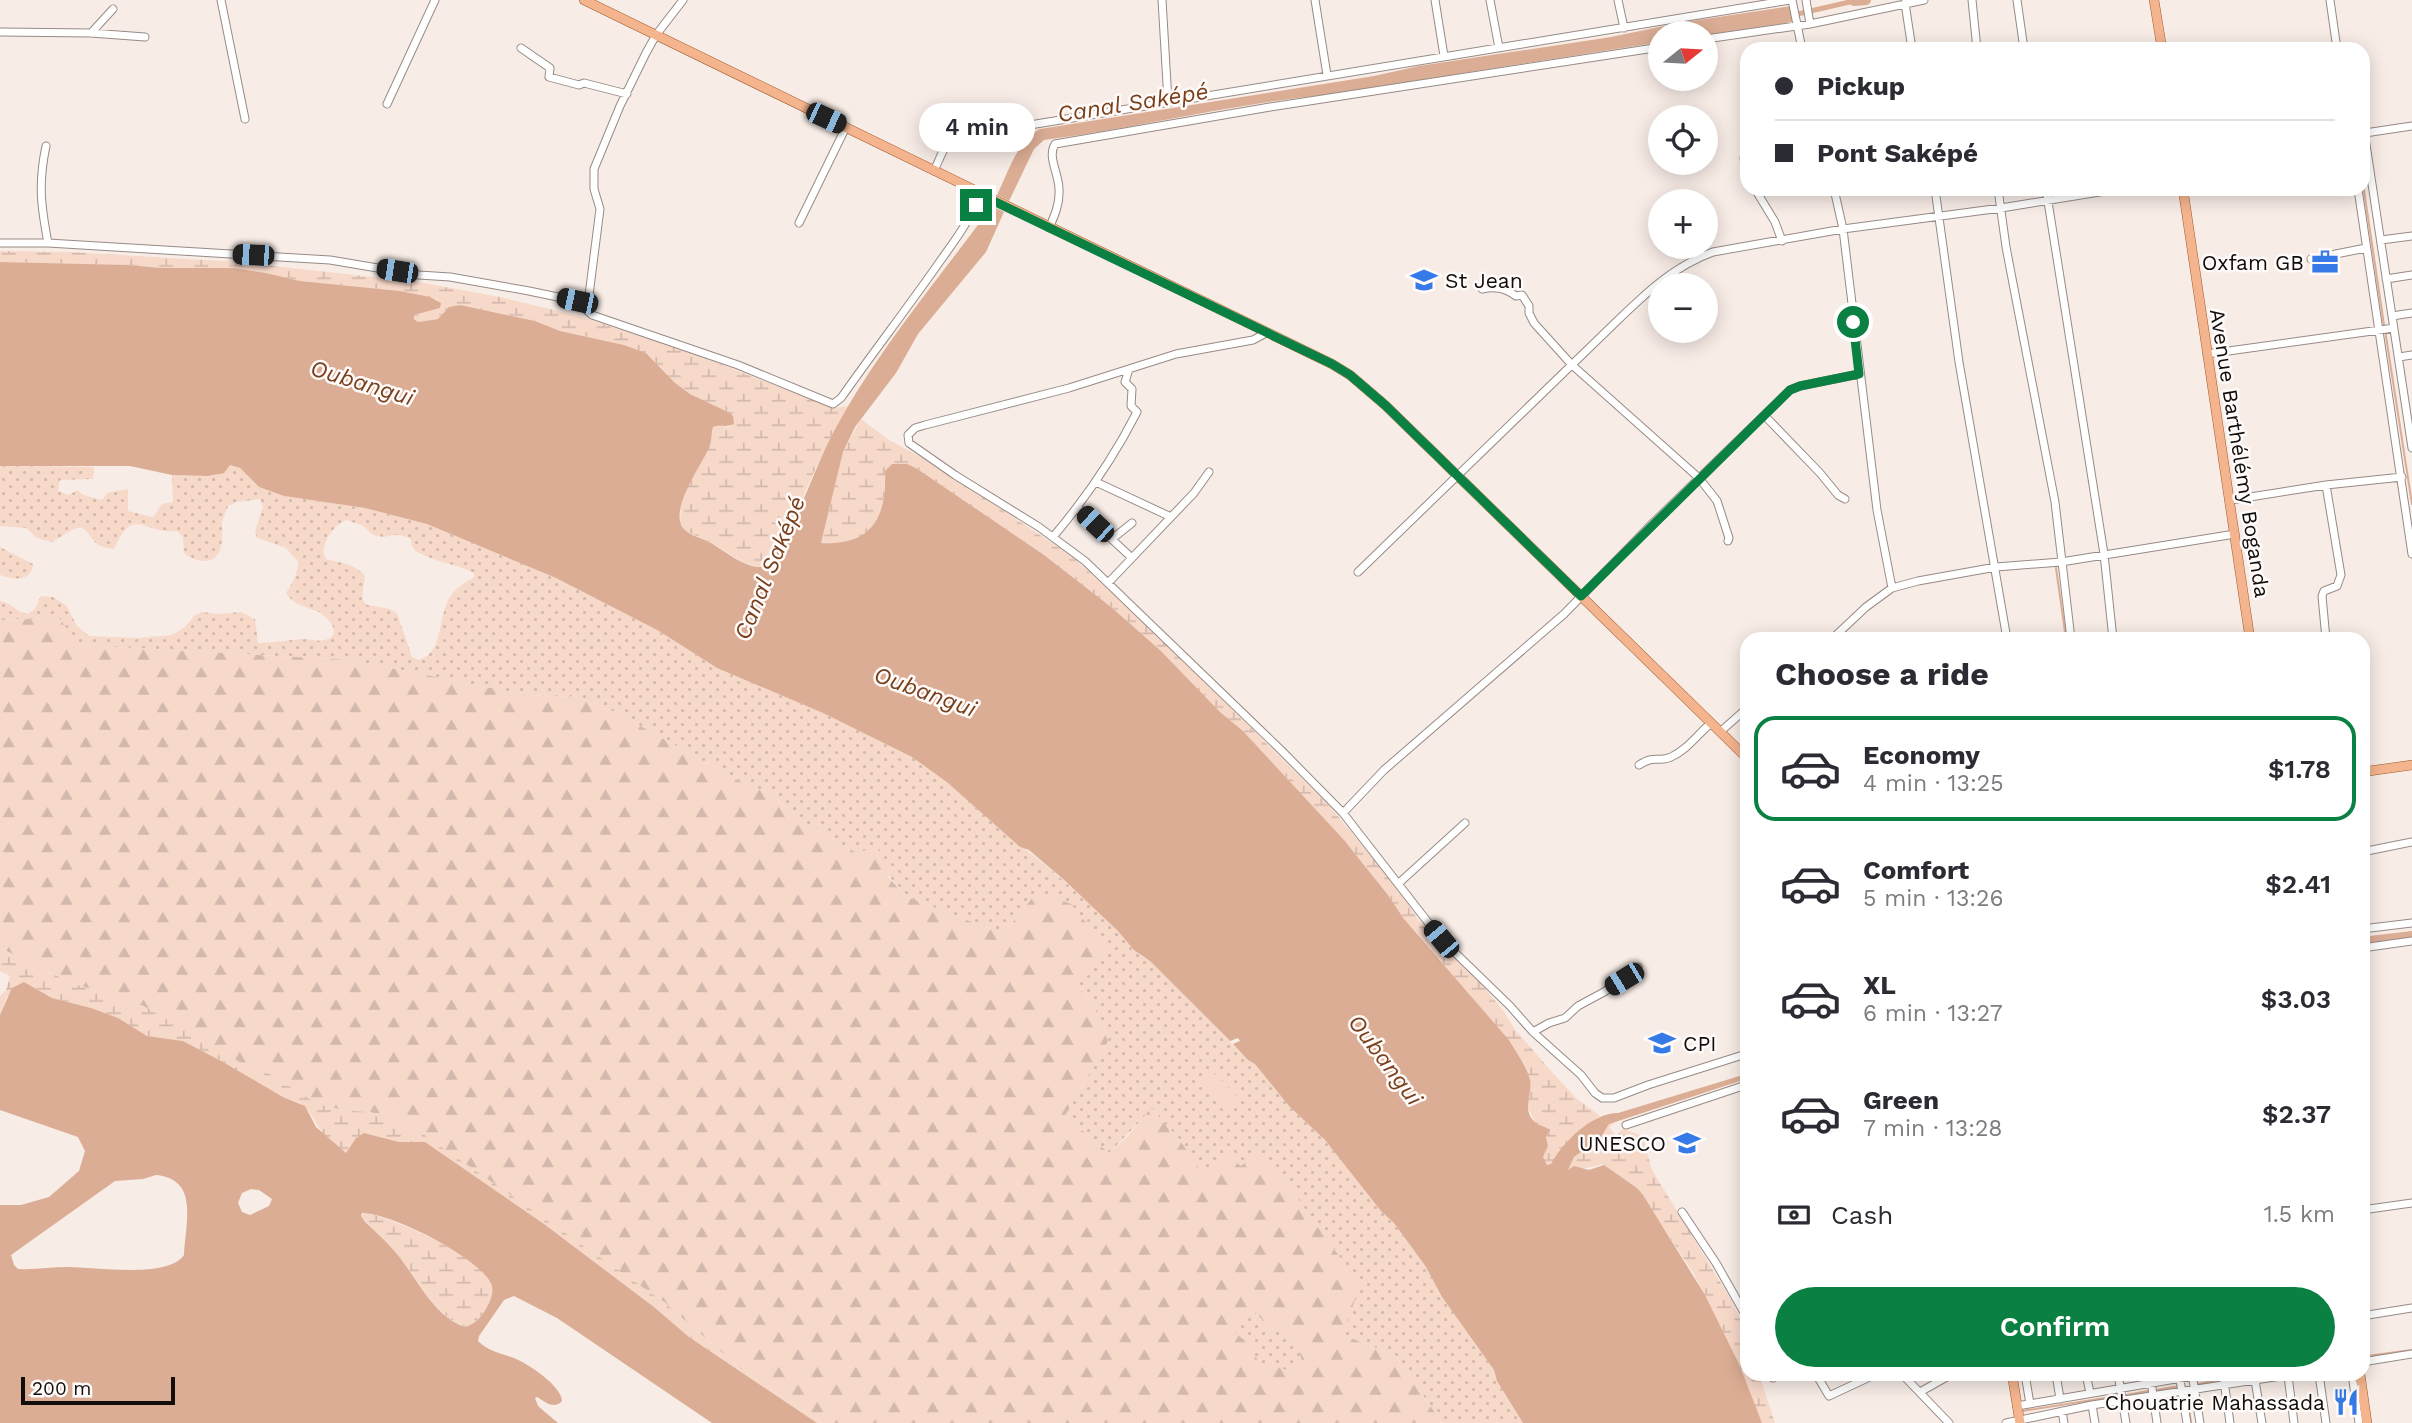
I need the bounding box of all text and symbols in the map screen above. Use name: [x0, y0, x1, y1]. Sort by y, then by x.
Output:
north arrow: [1648, 21, 1718, 91]
map controls: [1648, 21, 1718, 343]
text: Pickup: [1817, 71, 1905, 101]
water label: Canal Saképé: [1055, 78, 1211, 128]
car: [803, 100, 850, 136]
callout: 4 min: [918, 104, 1034, 152]
button: locate: [1648, 105, 1718, 175]
text: 4 min: [945, 114, 1009, 141]
text: Pont Saképé: [1817, 138, 1978, 168]
route end: [960, 189, 992, 221]
button: +: [1648, 189, 1718, 259]
car: [232, 244, 275, 266]
office icon: Oxfam GB: [2310, 247, 2340, 277]
place label: Oxfam GB: [2202, 250, 2304, 275]
car: [375, 257, 420, 285]
school or university icon: St Jean: [1409, 265, 1439, 295]
place label: St Jean: [1445, 268, 1523, 293]
button: −: [1648, 273, 1718, 343]
car: [555, 286, 600, 316]
route start: [1837, 306, 1869, 338]
street label: Avenue Barthélémy Boganda: [2205, 307, 2275, 599]
water label: Oubangui: [307, 354, 418, 412]
water label: Canal Saképé: [729, 492, 811, 644]
car: [1073, 502, 1118, 546]
text: Choose a ride: [1775, 655, 1989, 693]
water label: Oubangui: [870, 661, 981, 723]
icon: car: [1779, 737, 1842, 800]
text: Economy: [1863, 740, 1980, 770]
text: $1.78: [2268, 754, 2331, 784]
text: 4 min · 13:25: [1863, 770, 2004, 797]
icon: car: [1779, 852, 1842, 915]
text: Comfort: [1863, 855, 1969, 885]
text: $2.41: [2265, 869, 2331, 899]
text: 5 min · 13:26: [1863, 885, 2004, 912]
car: [1420, 916, 1463, 962]
car: [1601, 959, 1648, 999]
icon: car: [1779, 967, 1842, 1030]
text: XL: [1863, 970, 1896, 1000]
text: $3.03: [2261, 984, 2331, 1014]
text: 6 min · 13:27: [1863, 1000, 2003, 1027]
water label: Oubangui: [1342, 1009, 1429, 1112]
school or university icon: CPI: [1647, 1028, 1677, 1058]
place label: CPI: [1683, 1031, 1716, 1056]
icon: car: [1779, 1082, 1842, 1145]
text: Green: [1863, 1085, 1939, 1115]
text: $2.37: [2262, 1099, 2331, 1129]
text: 7 min · 13:28: [1863, 1115, 2003, 1142]
school or university icon: UNESCO: [1672, 1128, 1702, 1158]
place label: UNESCO: [1579, 1131, 1666, 1156]
icon: cash: [1775, 1196, 1813, 1234]
text: Cash: [1831, 1200, 1893, 1230]
text: 1.5 km: [2264, 1201, 2335, 1228]
button: Confirm: [1775, 1287, 2335, 1367]
scale bar: [21, 1374, 175, 1406]
text: 200 m: [32, 1377, 91, 1400]
restaurant icon: Chouatrie Mahassada: [2331, 1387, 2361, 1417]
place label: Chouatrie Mahassada: [2105, 1390, 2325, 1415]

